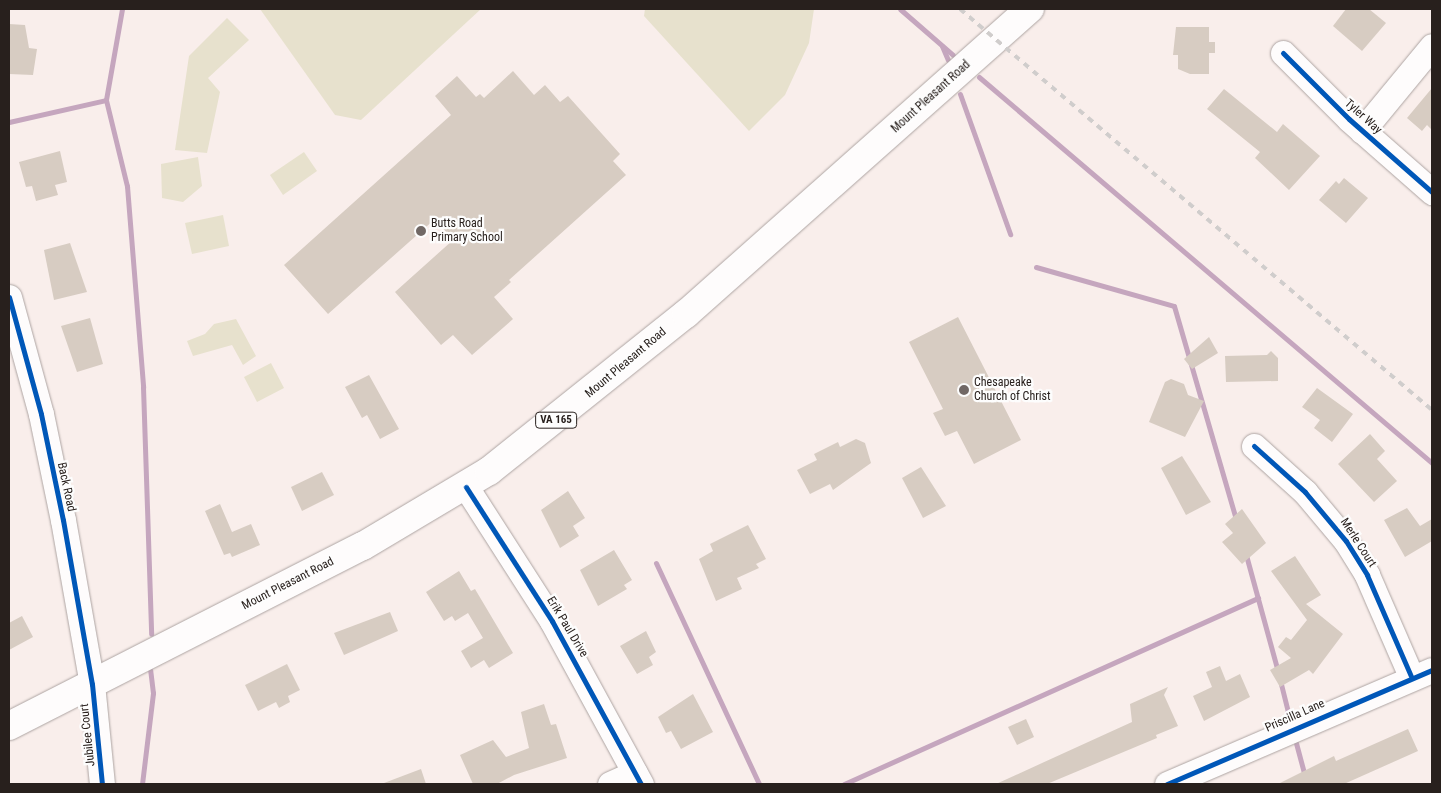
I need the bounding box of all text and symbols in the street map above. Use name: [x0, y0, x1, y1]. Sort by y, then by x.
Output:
street label: Mount Pleasant Road: [889, 58, 973, 136]
street label: Tyler Way: [1341, 97, 1385, 137]
place label: Butts Road Primary School: [431, 217, 503, 245]
marker: Butts Road Primary School: [415, 225, 427, 237]
street label: Mount Pleasant Road: [583, 325, 669, 401]
place label: Chesapeake Church of Christ: [974, 376, 1051, 404]
marker: Chesapeake Church of Christ: [958, 384, 970, 396]
road number: VA 165: [535, 412, 577, 428]
street label: Back Road: [54, 461, 78, 513]
street label: Merle Court: [1337, 516, 1379, 570]
street label: Mount Pleasant Road: [240, 555, 336, 613]
street label: Erik Paul Drive: [543, 594, 591, 660]
street label: Priscilla Lane: [1263, 696, 1327, 736]
street label: Jubilee Court: [78, 703, 98, 767]

